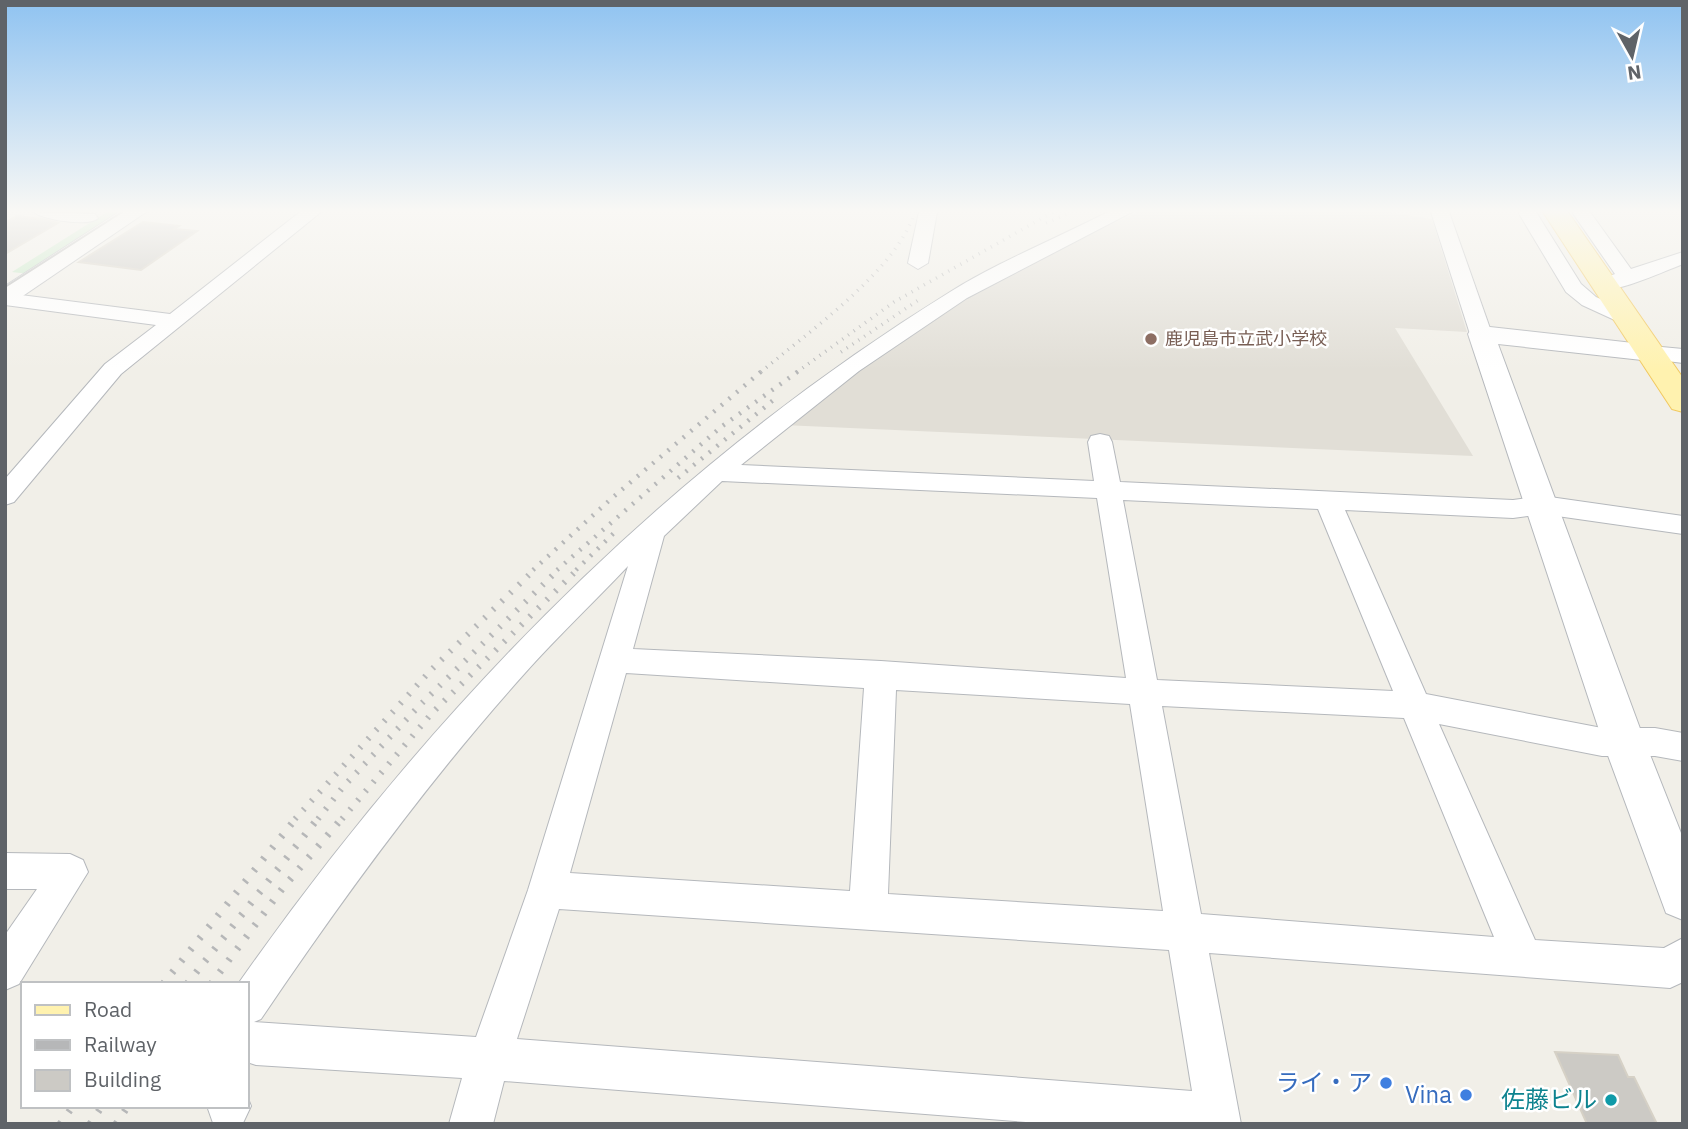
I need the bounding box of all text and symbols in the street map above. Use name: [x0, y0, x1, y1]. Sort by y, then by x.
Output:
north arrow: [1597, 21, 1667, 91]
text: N: [1626, 60, 1643, 86]
place label: 鹿児島市立武小学校: [1165, 327, 1327, 350]
marker: 鹿児島市立武小学校: [1143, 331, 1159, 347]
legend: [21, 982, 248, 1108]
text: Road: [84, 995, 132, 1023]
text: Railway: [84, 1030, 157, 1058]
text: Building: [84, 1065, 161, 1093]
place label: ライ・ア: [1276, 1066, 1372, 1098]
marker: ライ・ア: [1378, 1075, 1394, 1091]
place label: Vina: [1405, 1078, 1452, 1110]
place label: 佐藤ビル: [1501, 1083, 1597, 1115]
marker: Vina: [1458, 1087, 1474, 1103]
marker: 佐藤ビル: [1603, 1092, 1619, 1108]

